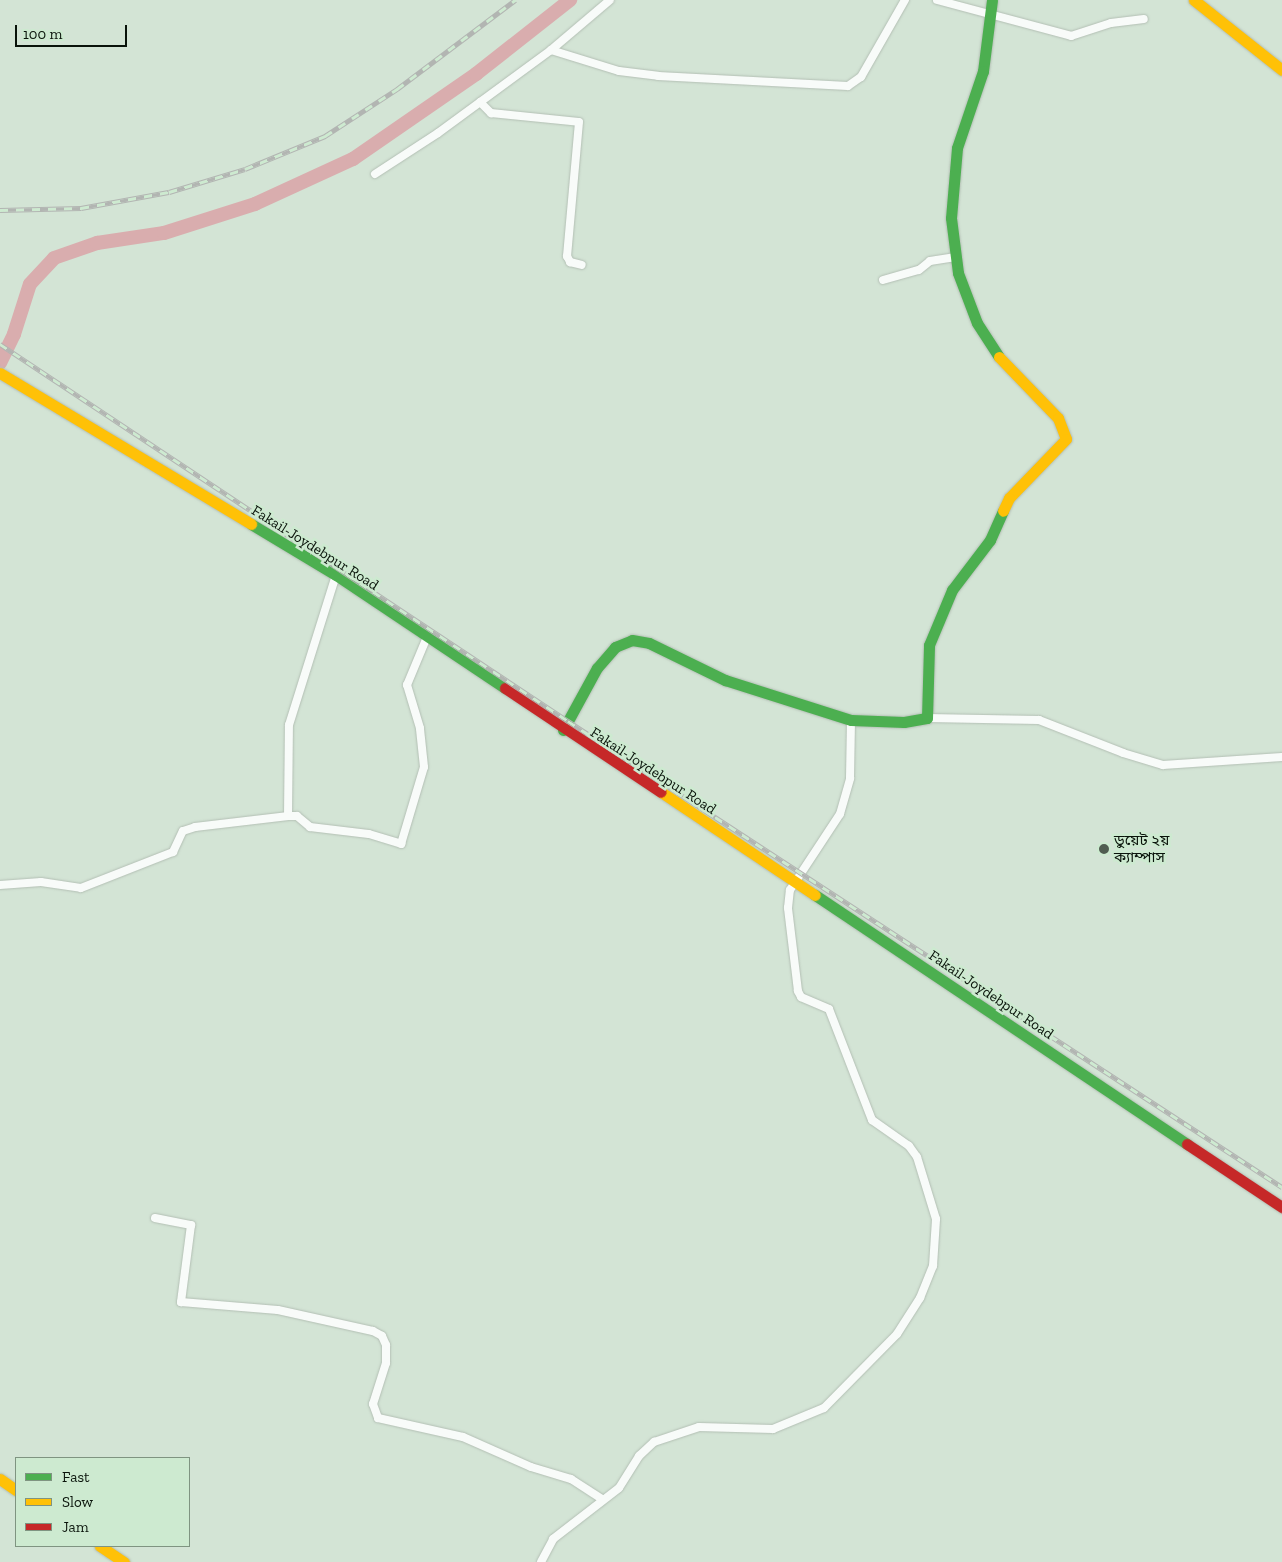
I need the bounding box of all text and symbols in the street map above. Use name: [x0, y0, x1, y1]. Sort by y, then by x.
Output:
scale bar: [18, 15, 130, 47]
text: 100 m: [23, 25, 62, 43]
street label: Fakail-Joydebpur Road: [248, 501, 382, 595]
street label: Fakail-Joydebpur Road: [587, 723, 719, 819]
place label: ডুয়েট ২য় ক্যাম্পাস: [1114, 831, 1169, 866]
marker: ডুয়েট ২য় ক্যাম্পাস: [1098, 843, 1110, 855]
street label: Fakail-Joydebpur Road: [925, 947, 1057, 1043]
legend: [15, 1457, 190, 1547]
text: Fast: [62, 1468, 90, 1486]
text: Slow: [62, 1493, 93, 1511]
text: Jam: [62, 1518, 89, 1536]

